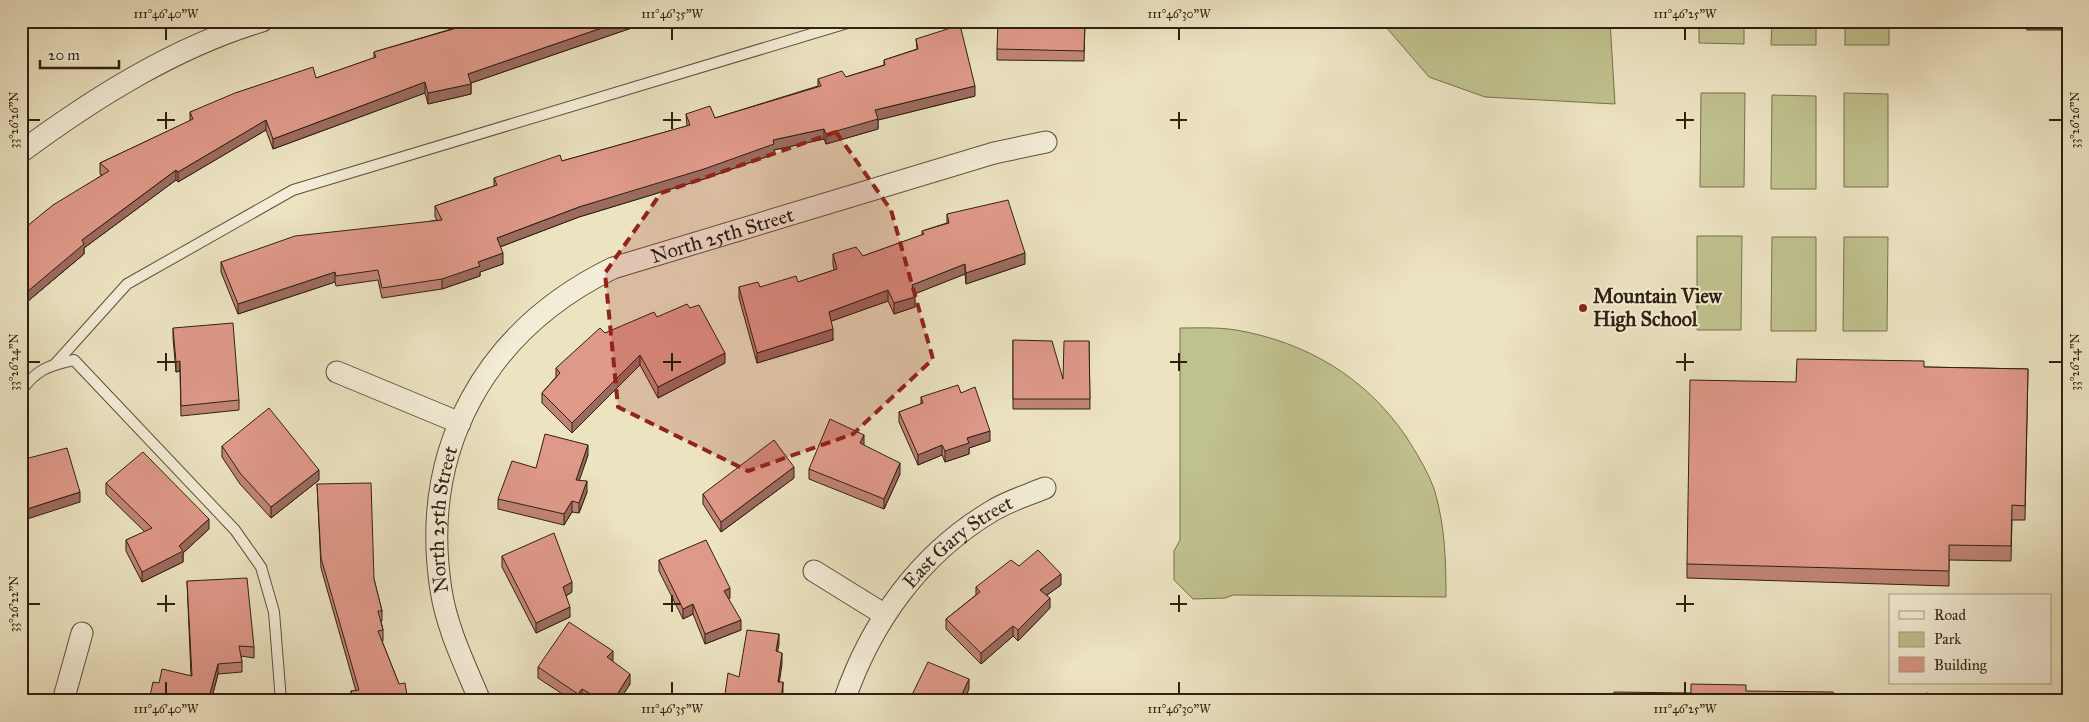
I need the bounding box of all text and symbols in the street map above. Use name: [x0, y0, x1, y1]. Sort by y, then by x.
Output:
text: 111°46'40"W: [133, 7, 199, 21]
text: 111°46'35"W: [641, 7, 703, 21]
text: 111°46'30"W: [1147, 7, 1211, 21]
text: 111°46'25"W: [1654, 7, 1717, 21]
scale bar: [40, 38, 119, 70]
text: 20 m: [48, 46, 80, 64]
text: 33°26'26"N: [7, 92, 21, 148]
text: 33°26'26"N: [2068, 92, 2082, 148]
street label: North 25th Street: [648, 202, 796, 268]
place label: Mountain View High School: [1593, 284, 1723, 332]
marker: Mountain View High School: [1577, 302, 1589, 314]
text: 33°26'24"N: [7, 333, 21, 391]
text: 33°26'24"N: [2068, 333, 2082, 391]
street label: North 25th Street: [425, 443, 462, 595]
street label: East Gary Street: [898, 490, 1016, 593]
text: 33°26'22"N: [7, 576, 21, 632]
legend: [1889, 594, 2052, 684]
text: Road: [1934, 606, 1966, 624]
text: Park: [1934, 630, 1961, 648]
text: Building: [1934, 656, 1988, 674]
text: 111°46'40"W: [133, 702, 199, 716]
text: 111°46'35"W: [641, 702, 703, 716]
text: 111°46'30"W: [1147, 702, 1211, 716]
text: 111°46'25"W: [1654, 702, 1717, 716]

